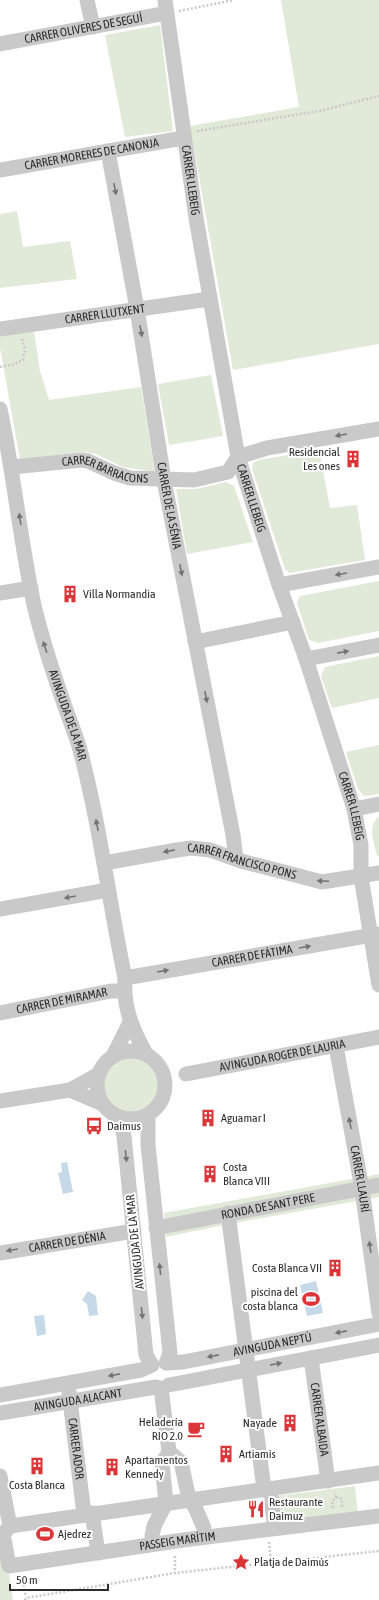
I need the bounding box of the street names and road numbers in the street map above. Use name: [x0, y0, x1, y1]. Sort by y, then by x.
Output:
street label: CARRER OLIVERES DE SEGUÍ: [23, 11, 144, 46]
street label: CARRER MORERES DE CANONJA: [23, 135, 160, 173]
street label: CARRER LLEBEIG: [179, 144, 203, 216]
street label: CARRER LLUTXENT: [64, 301, 147, 327]
street label: CARRER BARRACONS: [61, 453, 148, 486]
street label: CARRER DE LA SÉNIA: [154, 461, 184, 550]
street label: CARRER LLEBEIG: [234, 462, 269, 534]
street label: AVINGUDA DE LA MAR: [46, 668, 89, 762]
street label: CARRER LLEBEIG: [335, 770, 367, 842]
street label: CARRER FRANCISCO PONS: [187, 841, 298, 882]
street label: CARRER DE FÁTIMA: [211, 942, 294, 970]
street label: CARRER DE MIRAMAR: [15, 985, 109, 1017]
street label: AVINGUDA ROGER DE LAURIA: [218, 1037, 346, 1074]
street label: CARRER LLAURÍ: [347, 1144, 372, 1213]
street label: RONDA DE SANT PERE: [220, 1191, 316, 1222]
street label: AVINGUDA DE LA MAR: [123, 1194, 147, 1290]
street label: CARRER DE DÉNIA: [28, 1229, 107, 1255]
street label: AVINGUDA NEPTÚ: [232, 1330, 313, 1359]
street label: CARRER ALBAIDA: [307, 1382, 331, 1457]
street label: AVINGUDA ALACANT: [33, 1386, 124, 1414]
street label: CARRER ADOR: [65, 1417, 87, 1480]
street label: PASSEIG MARÍTIM: [138, 1529, 216, 1553]

